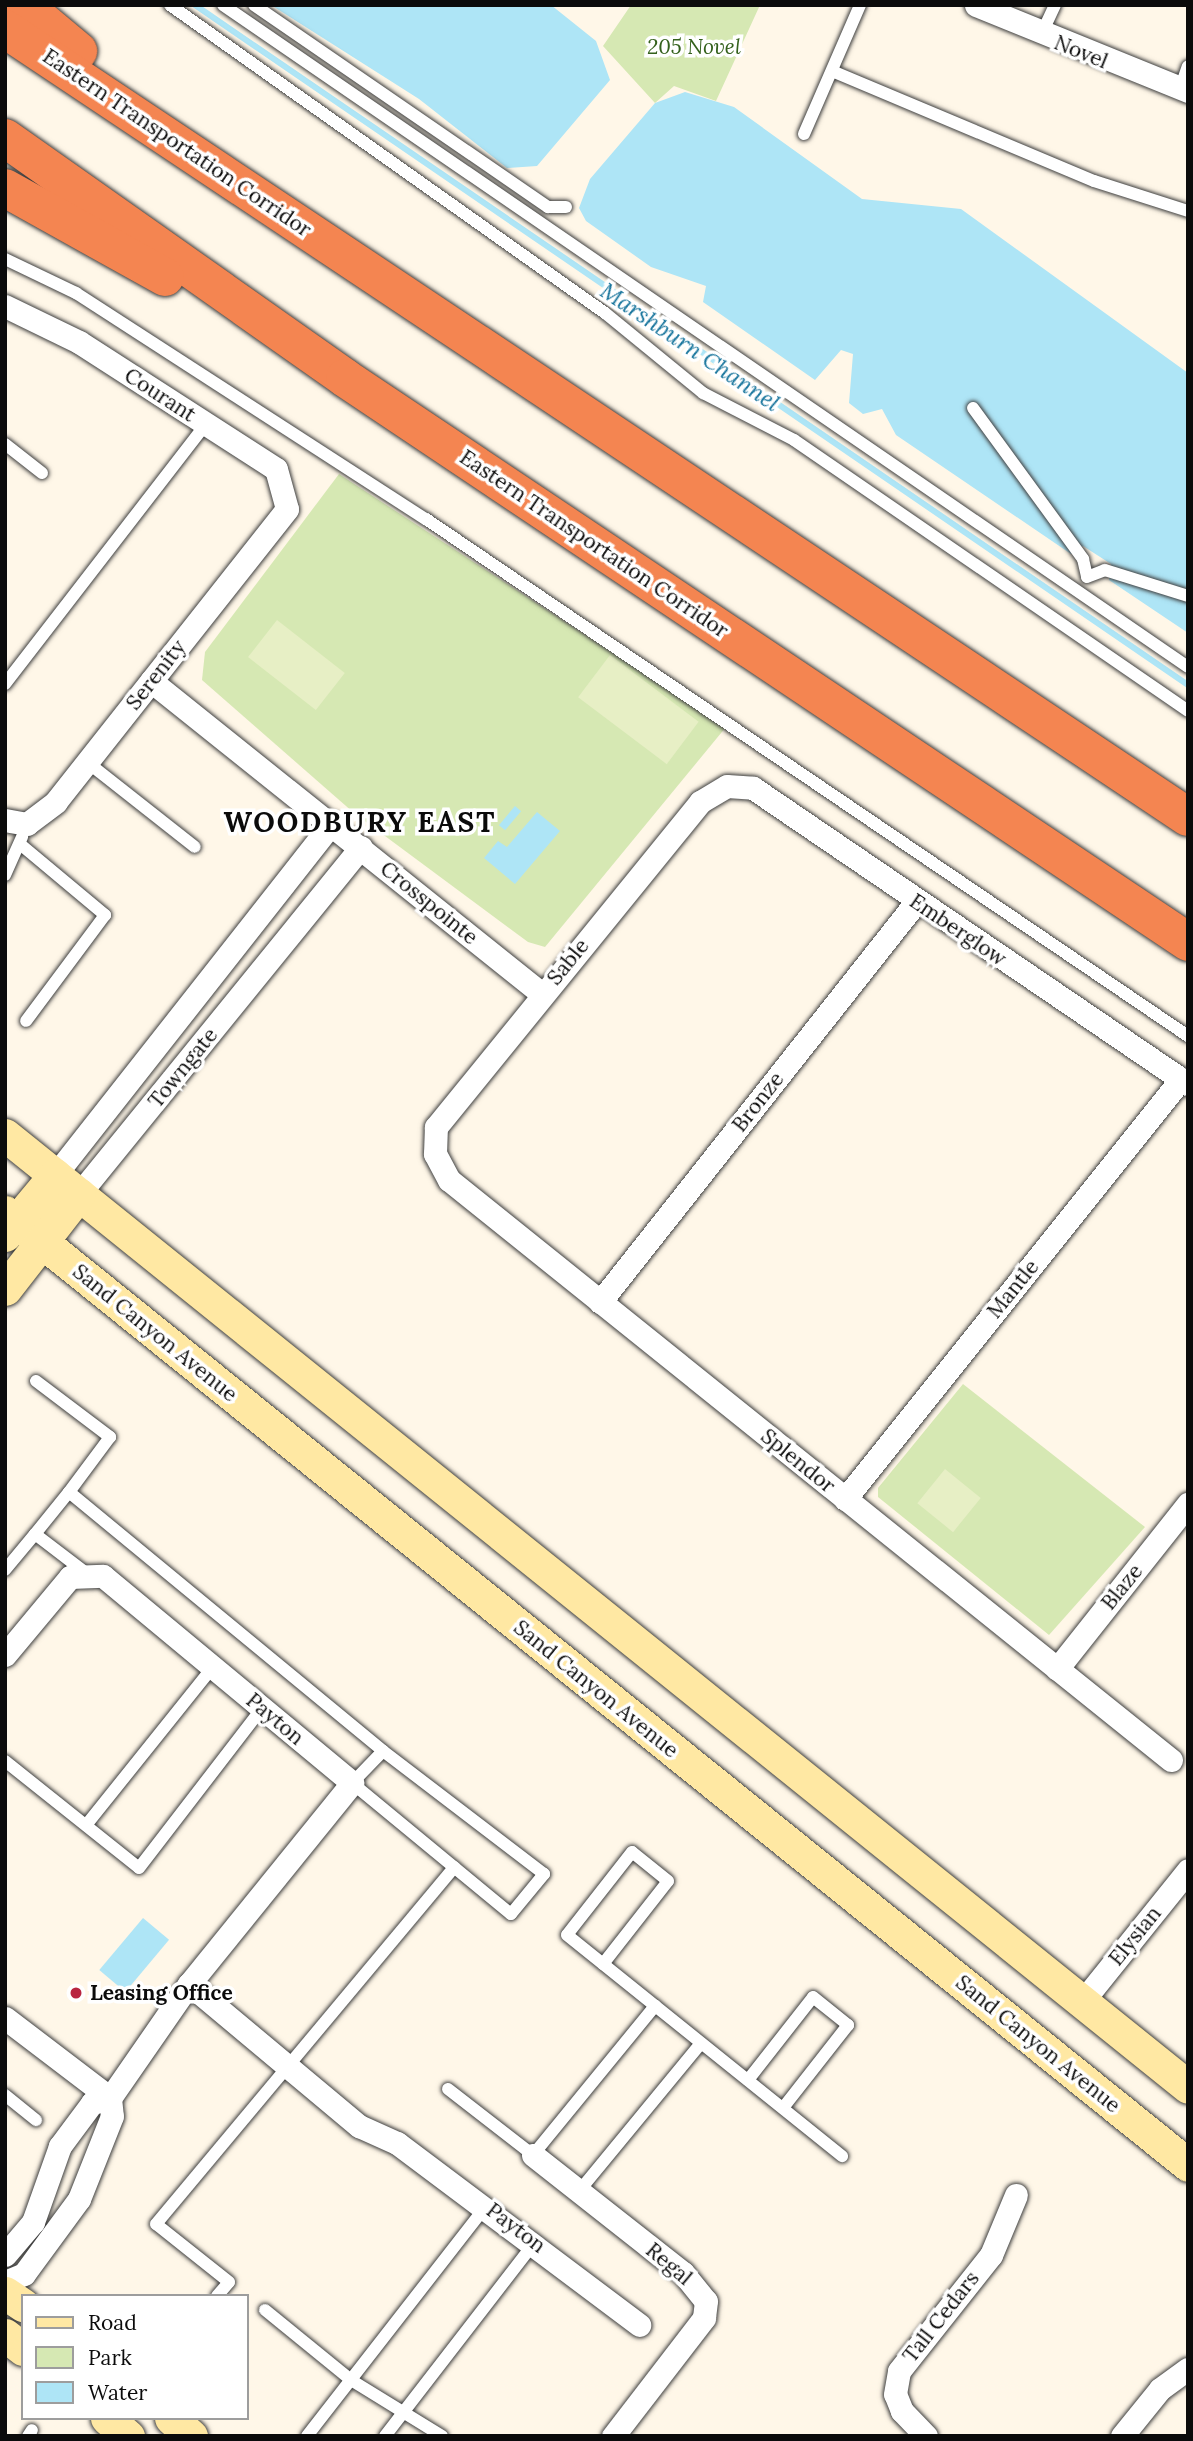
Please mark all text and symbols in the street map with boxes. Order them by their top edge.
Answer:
street label: Novel [1051,30,1111,74]
park label: 205 Novel [647,34,741,60]
street label: Eastern Transportation Corridor [38,44,316,242]
water label: Marshburn Channel [595,277,785,417]
street label: Courant [120,363,200,427]
street label: Eastern Transportation Corridor [455,445,733,643]
street label: Serenity [121,635,191,715]
district label: WOODBURY EAST [225,805,495,839]
street label: Crosspointe [375,856,483,950]
street label: Emberglow [905,888,1011,972]
street label: Sable [542,934,594,990]
street label: Towngate [143,1023,223,1113]
street label: Bronze [727,1067,789,1137]
street label: Mantle [982,1255,1044,1323]
street label: Sand Canyon Avenue [68,1259,242,1407]
street label: Splendor [756,1423,840,1499]
street label: Blaze [1096,1559,1148,1615]
street label: Sand Canyon Avenue [509,1615,683,1763]
street label: Payton [241,1688,309,1750]
street label: Elysian [1104,1901,1166,1971]
street label: Sand Canyon Avenue [951,1970,1125,2118]
place label: Leasing Office [90,1980,233,2006]
marker: Leasing Office [68,1985,84,2001]
street label: Payton [481,2198,551,2258]
street label: Regal [641,2237,697,2291]
street label: Tall Cedars [898,2266,984,2368]
legend [21,2294,248,2420]
text: Road [88,2309,137,2336]
text: Park [88,2344,132,2371]
text: Water [88,2379,147,2406]

